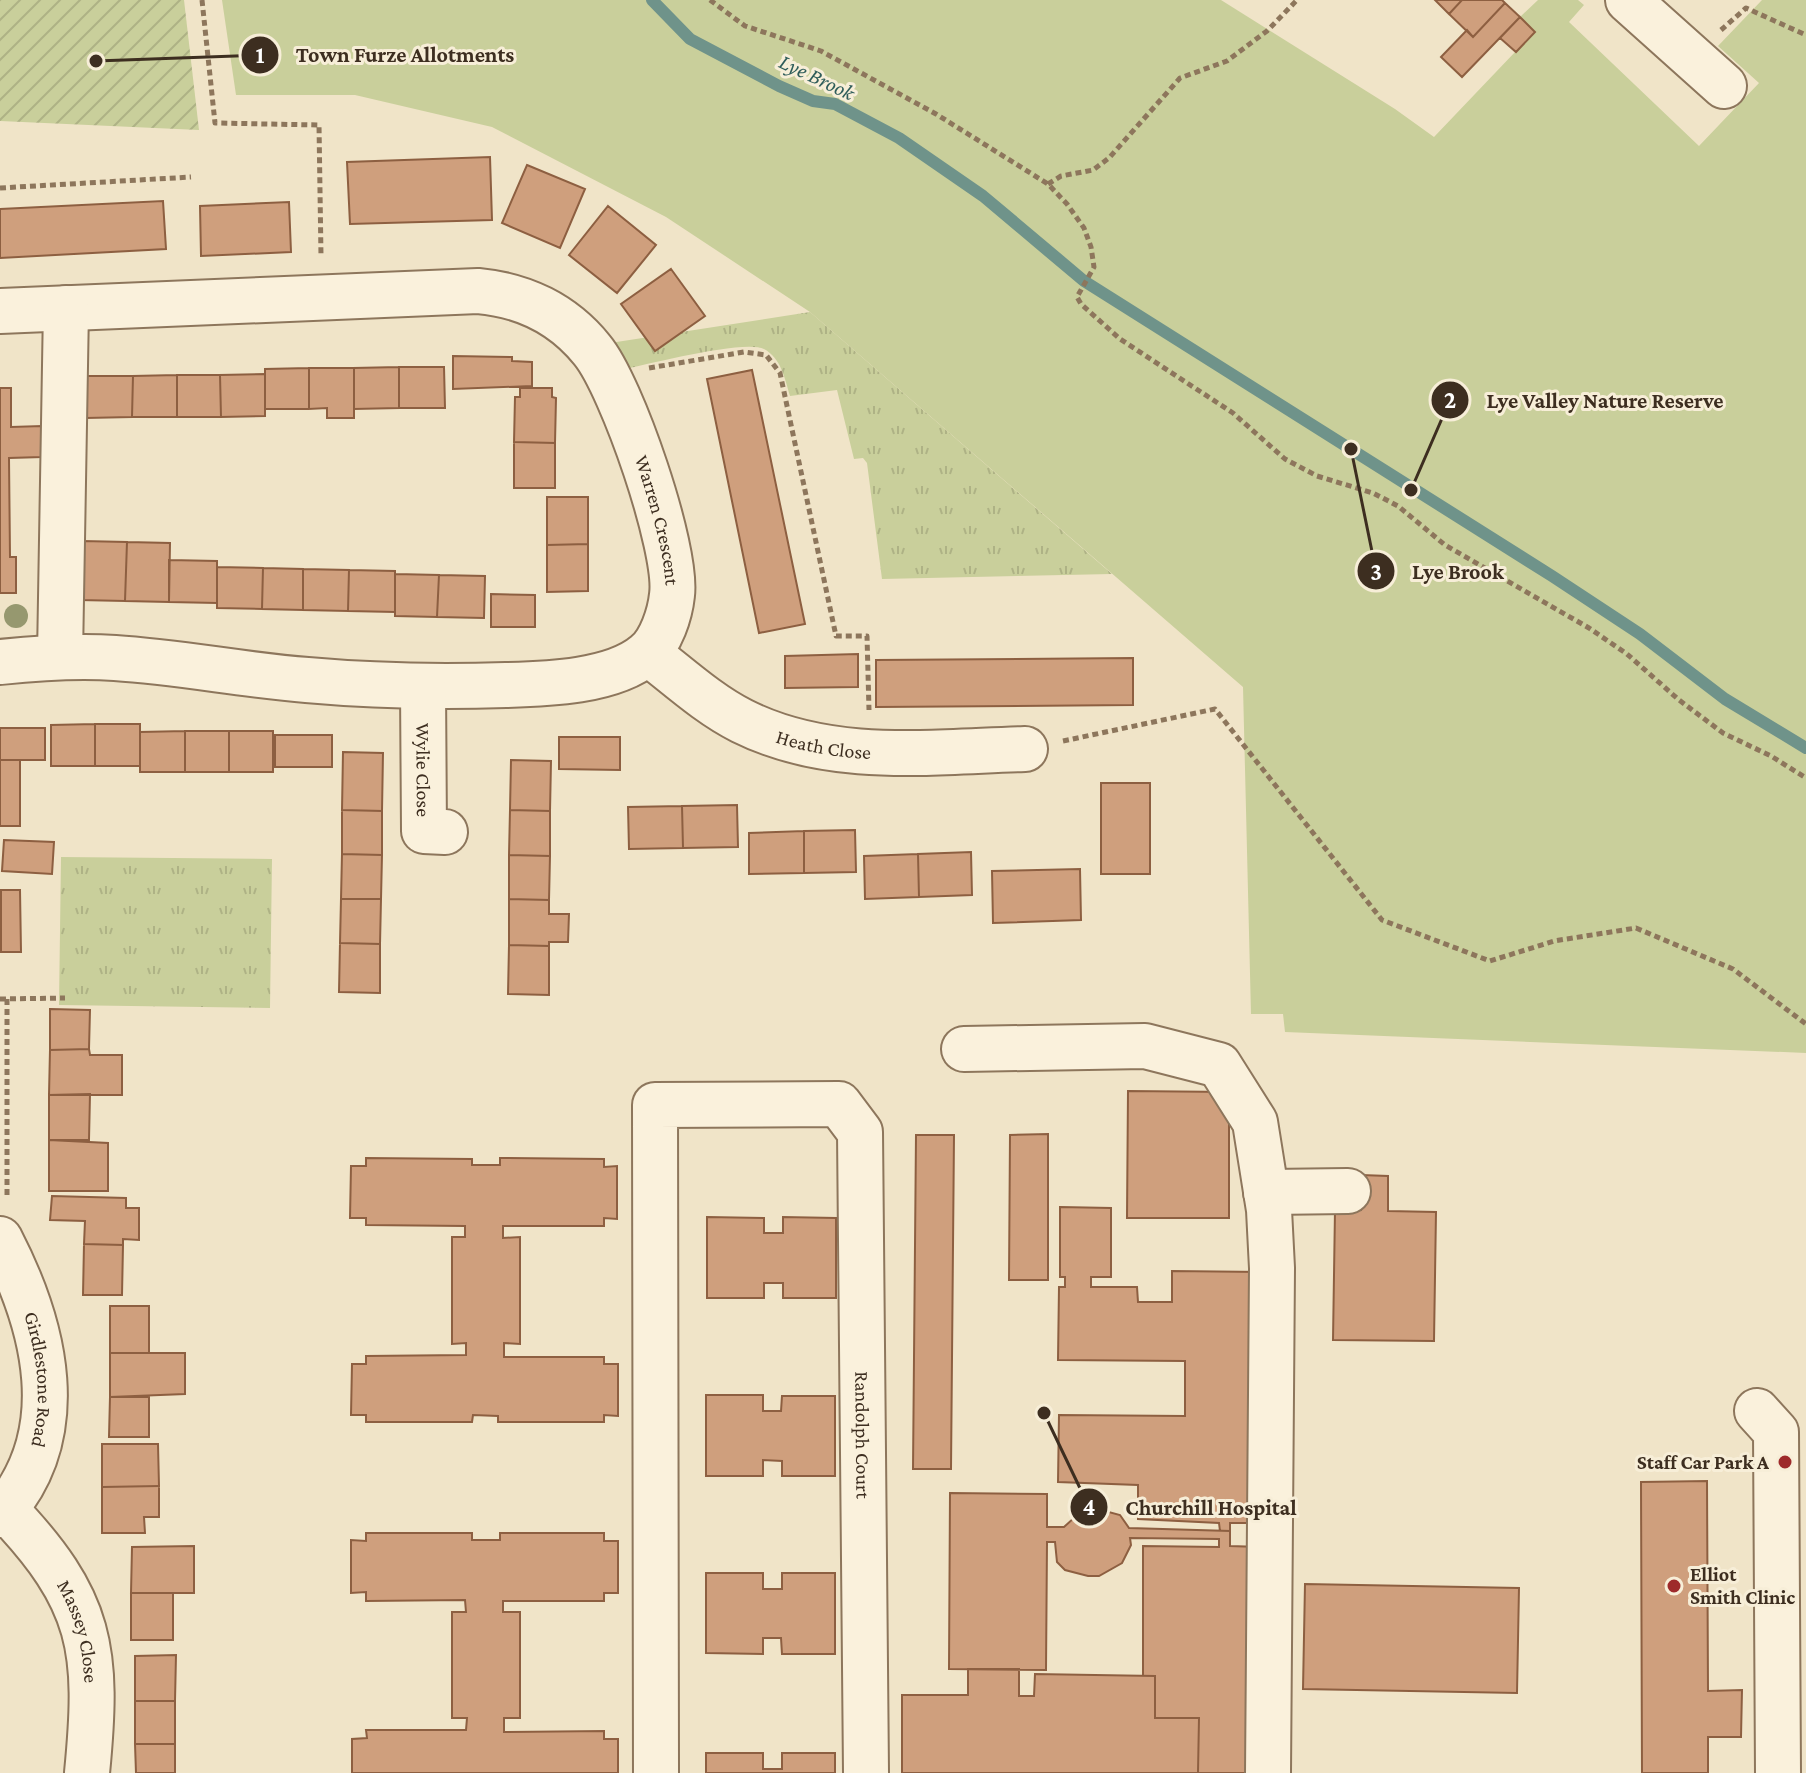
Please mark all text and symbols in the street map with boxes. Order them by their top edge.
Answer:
callout: Town Furze Allotments [240,32,530,78]
text: 1 [256,41,265,68]
text: Town Furze Allotments [296,42,514,67]
water label: Lye Brook [775,49,860,106]
callout: Lye Valley Nature Reserve [1430,377,1739,423]
text: 2 [1444,386,1456,413]
text: Lye Valley Nature Reserve [1486,388,1724,413]
street label: Warren Crescent [631,452,683,586]
callout: Lye Brook [1356,548,1520,594]
text: 3 [1370,558,1382,585]
text: Lye Brook [1412,559,1505,584]
street label: Wylie Close [411,723,435,817]
street label: Heath Close [774,725,872,763]
street label: Girdlestone Road [20,1309,56,1450]
street label: Randolph Court [851,1371,874,1499]
place label: Staff Car Park A [1637,1451,1770,1473]
marker: Staff Car Park A [1776,1453,1794,1471]
callout: Churchill Hospital [1069,1484,1313,1530]
text: 4 [1083,1493,1096,1520]
text: Churchill Hospital [1125,1495,1297,1520]
place label: Elliot Smith Clinic [1690,1563,1795,1608]
street label: Massey Close [53,1576,102,1684]
marker: Elliot Smith Clinic [1665,1577,1683,1595]

